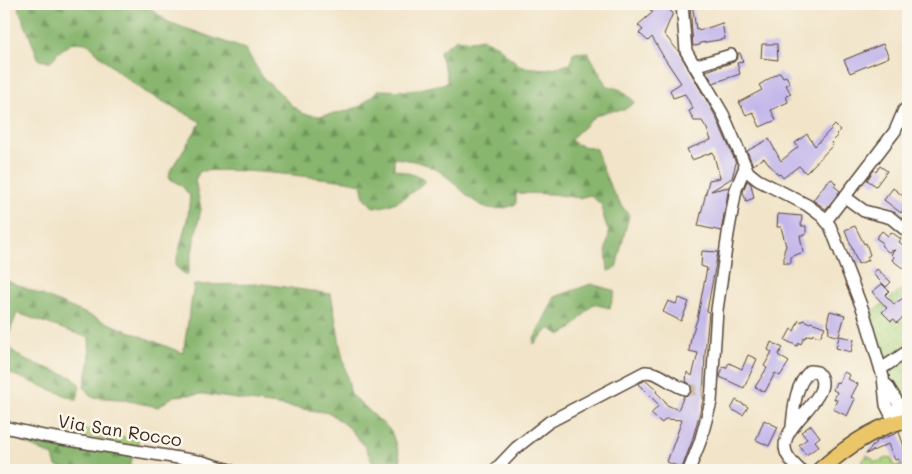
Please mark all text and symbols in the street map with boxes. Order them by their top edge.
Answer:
street label: Via San Rocco [56,408,184,452]

